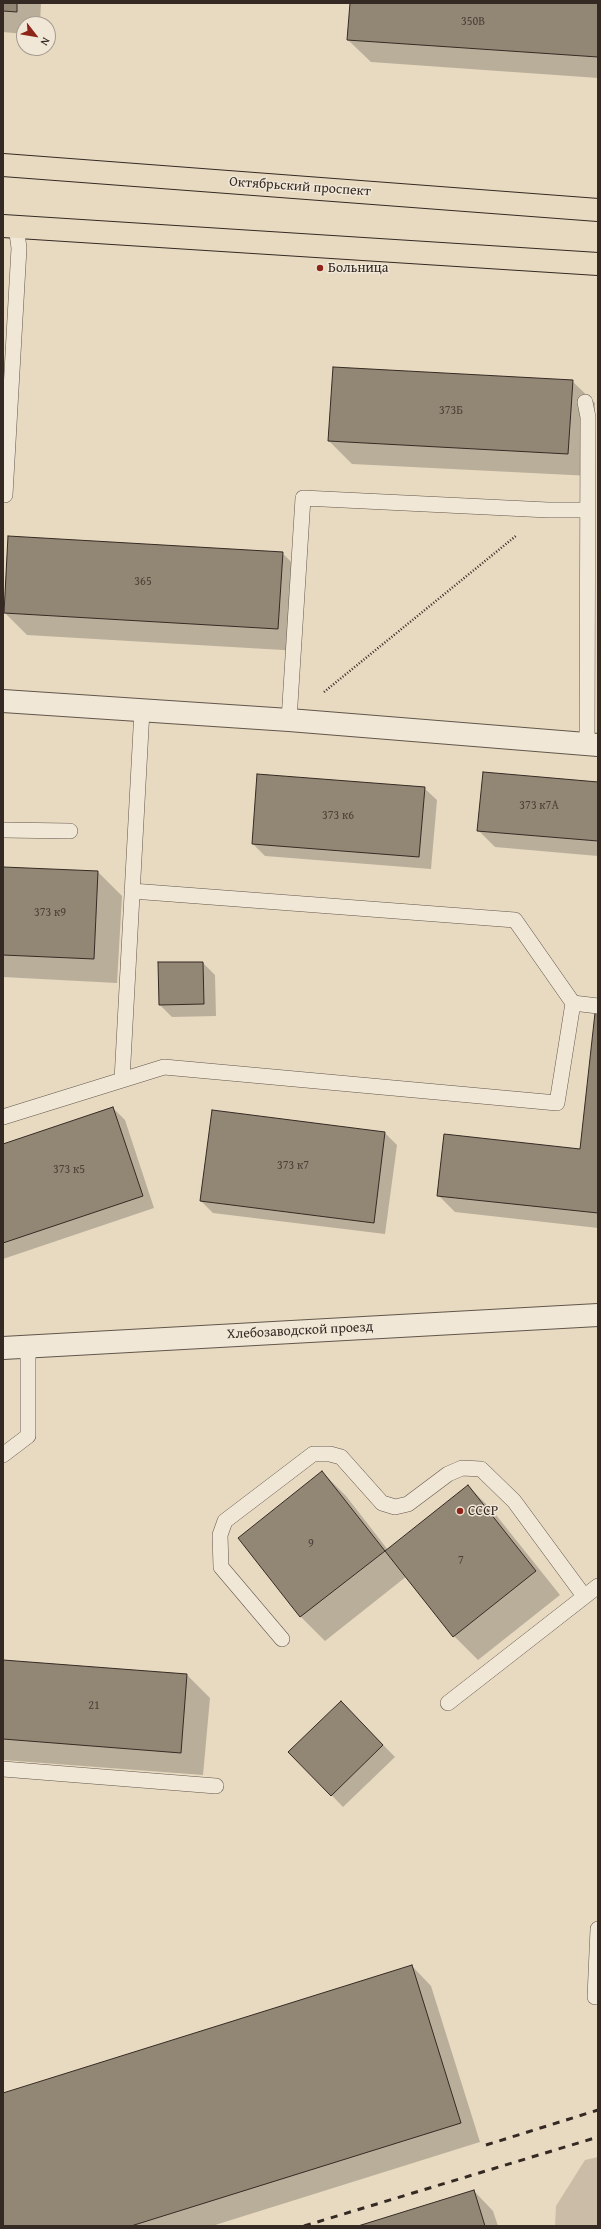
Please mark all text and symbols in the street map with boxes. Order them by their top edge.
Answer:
house number: 350В [461,15,485,29]
north arrow [16,16,56,56]
text: N [37,34,54,49]
street label: Октябрьский проспект [229,174,371,200]
place label: Больница [328,260,388,276]
marker: Больница [315,263,325,273]
house number: 373Б [439,404,463,418]
house number: 365 [134,575,152,589]
house number: 373 к7А [519,799,559,813]
house number: 373 к6 [322,809,354,823]
house number: 373 к9 [34,906,66,920]
house number: 373 к7 [277,1159,309,1173]
house number: 373 к5 [53,1163,85,1177]
street label: Хлебозаводской проезд [226,1319,374,1343]
place label: СССР [468,1503,498,1519]
marker: СССР [455,1506,465,1516]
house number: 9 [308,1537,314,1551]
house number: 7 [458,1554,464,1568]
house number: 21 [88,1699,100,1713]

